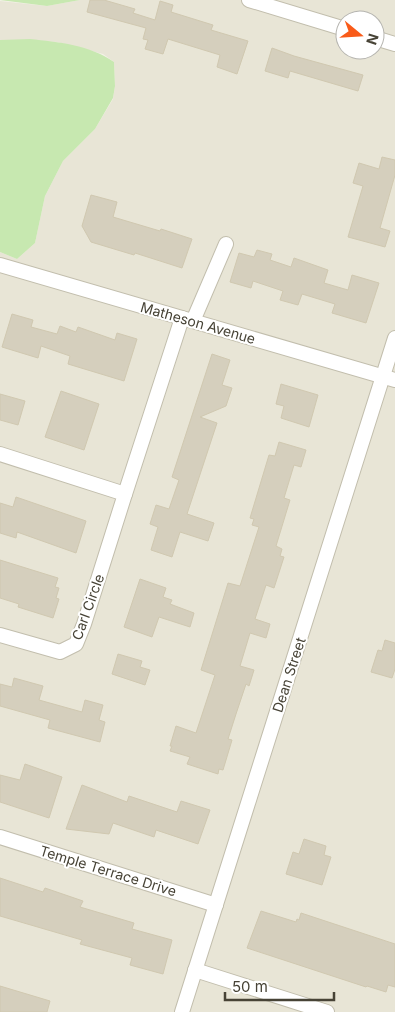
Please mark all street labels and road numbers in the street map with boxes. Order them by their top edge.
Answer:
street label: Matheson Avenue [139,298,258,347]
street label: Carl Circle [68,571,107,642]
street label: Dean Street [268,635,309,715]
street label: Temple Terrace Drive [38,842,179,899]

